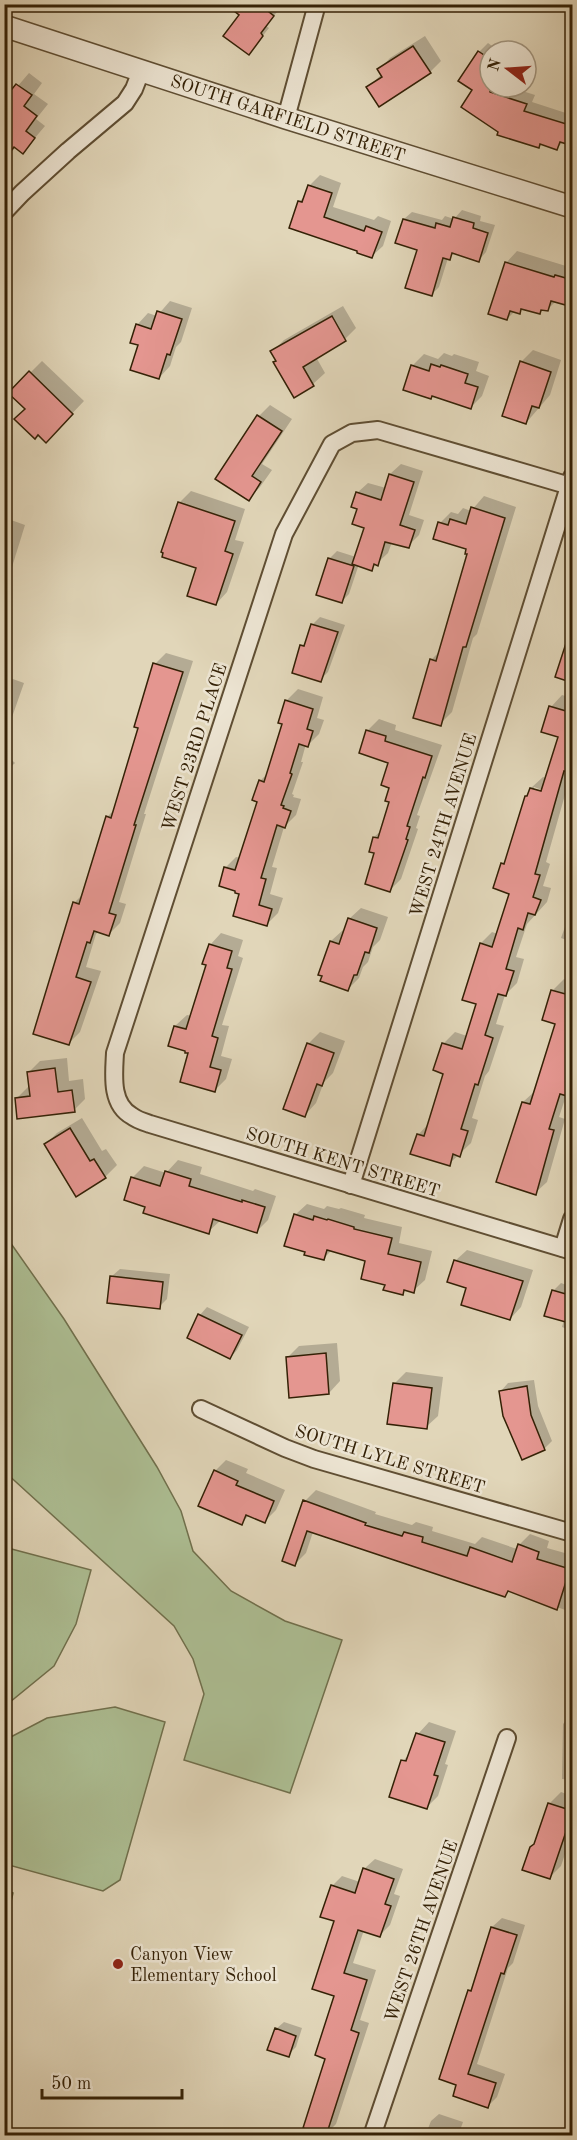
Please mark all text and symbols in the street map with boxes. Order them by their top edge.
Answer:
north arrow [478,39,538,99]
text: N [486,56,505,73]
street label: SOUTH GARFIELD STREET [168,72,407,165]
street label: WEST 23RD PLACE [159,661,231,833]
street label: WEST 24TH AVENUE [407,731,480,919]
street label: SOUTH KENT STREET [244,1125,442,1201]
street label: SOUTH LYLE STREET [293,1422,487,1497]
street label: WEST 26TH AVENUE [382,1838,462,2025]
place label: Canyon View Elementary School [130,1946,277,1985]
marker: Canyon View Elementary School [111,1957,125,1971]
scale bar [42,2062,182,2100]
text: 50 m [51,2075,91,2093]

